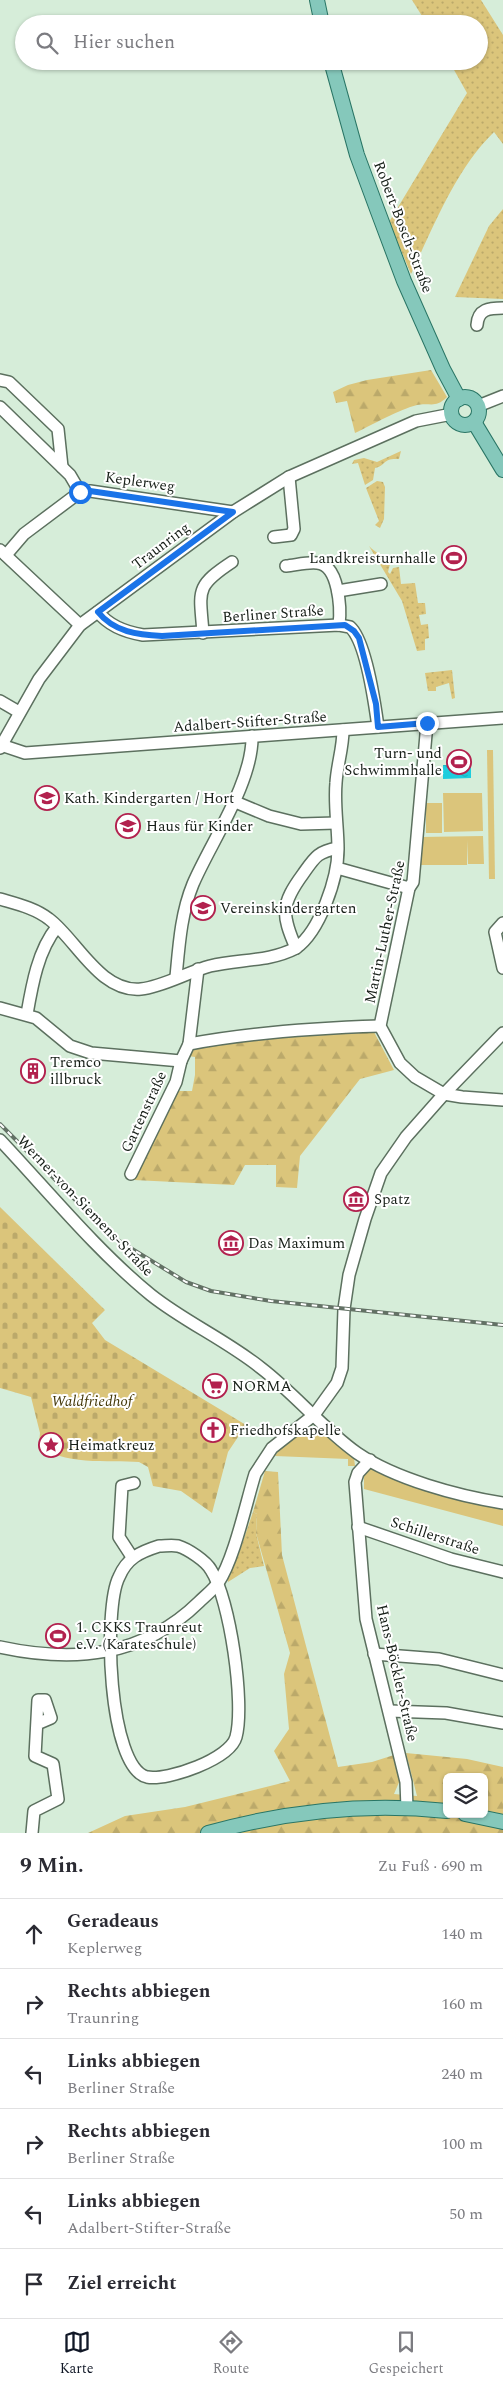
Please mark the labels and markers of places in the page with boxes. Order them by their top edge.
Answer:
sports icon: Landkreisturnhalle [441,545,467,571]
place label: Landkreisturnhalle [309,547,436,570]
place label: Turn- und Schwimmhalle [344,742,442,782]
sports icon: Turn- und Schwimmhalle [446,749,472,775]
school or university icon: Kath. Kindergarten / Hort [34,785,60,811]
place label: Kath. Kindergarten / Hort [64,787,234,810]
school or university icon: Haus für Kinder [115,813,141,839]
place label: Haus für Kinder [146,815,253,838]
school or university icon: Vereinskindergarten [190,895,216,921]
place label: Vereinskindergarten [220,897,357,920]
place label: Tremco illbruck [50,1051,102,1091]
building icon: Tremco illbruck [20,1058,46,1084]
museum icon: Spatz [343,1186,369,1212]
place label: Spatz [374,1188,410,1211]
museum icon: Das Maximum [218,1230,244,1256]
place label: Das Maximum [248,1232,345,1255]
supermarket icon: NORMA [202,1373,228,1399]
place label: NORMA [232,1375,292,1398]
church icon: Friedhofskapelle [200,1417,226,1443]
place label: Friedhofskapelle [230,1419,341,1442]
place icon: Heimatkreuz [38,1432,64,1458]
place label: Heimatkreuz [68,1434,155,1457]
place label: 1. CKKS Traunreut e.V. (Karateschule) [76,1616,202,1656]
sports icon: 1. CKKS Traunreut e.V. (Karateschule) [45,1623,71,1649]

